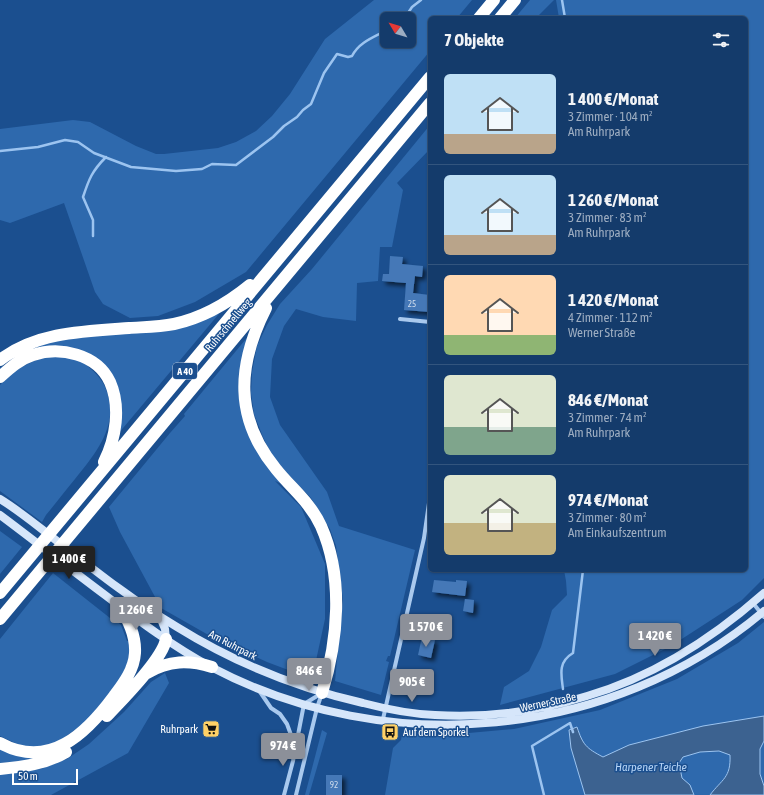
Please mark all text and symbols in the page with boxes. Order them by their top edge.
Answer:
north arrow [380,12,416,48]
map controls [380,12,416,48]
icon: filters [710,29,732,51]
text: 7 Objekte [444,30,504,50]
text: 1 400 €/Monat [568,89,658,109]
icon: home [476,90,524,138]
text: 3 Zimmer · 104 m² [568,109,653,124]
text: Am Ruhrpark [568,124,630,139]
text: 1 260 €/Monat [568,190,658,210]
icon: home [476,191,524,239]
text: 3 Zimmer · 83 m² [568,210,647,225]
text: Am Ruhrpark [568,225,630,240]
text: 1 420 €/Monat [568,290,658,310]
icon: home [476,291,524,339]
street label: Ruhrschnellweg [203,296,254,354]
house number: 25 [408,299,416,309]
text: 4 Zimmer · 112 m² [568,310,653,325]
text: Werner Straße [568,325,635,340]
road number: A 40 [173,363,197,379]
text: 846 €/Monat [568,390,648,410]
icon: home [476,391,524,439]
text: 3 Zimmer · 74 m² [568,410,647,425]
text: Am Ruhrpark [568,425,630,440]
text: 974 €/Monat [568,490,648,510]
icon: home [476,491,524,539]
text: 3 Zimmer · 80 m² [568,510,647,525]
text: Am Einkaufszentrum [568,525,667,540]
pin: 1 400 € [32,546,106,580]
text: 1 400 € [52,551,86,566]
pin: 1 260 € [99,597,173,631]
text: 1 260 € [119,602,153,617]
pin: 1 570 € [389,614,463,648]
text: 1 570 € [409,619,443,634]
pin: 1 420 € [618,623,692,657]
street label: Am Ruhrpark [207,628,259,662]
text: 1 420 € [638,628,672,643]
pin: 846 € [281,658,337,692]
text: 846 € [296,663,322,678]
pin: 905 € [384,669,440,703]
text: 905 € [399,674,425,689]
street label: Werner Straße [519,690,577,714]
supermarket icon: Ruhrpark [201,719,221,739]
bus stop icon: Auf dem Sporkel [380,722,400,742]
place label: Ruhrpark [160,723,198,735]
place label: Auf dem Sporkel [403,726,469,738]
pin: 974 € [255,733,311,767]
text: 974 € [270,738,296,753]
water label: Harpener Teiche [615,760,688,774]
scale bar [12,767,78,786]
text: 50 m [18,770,38,782]
house number: 92 [330,780,338,790]

